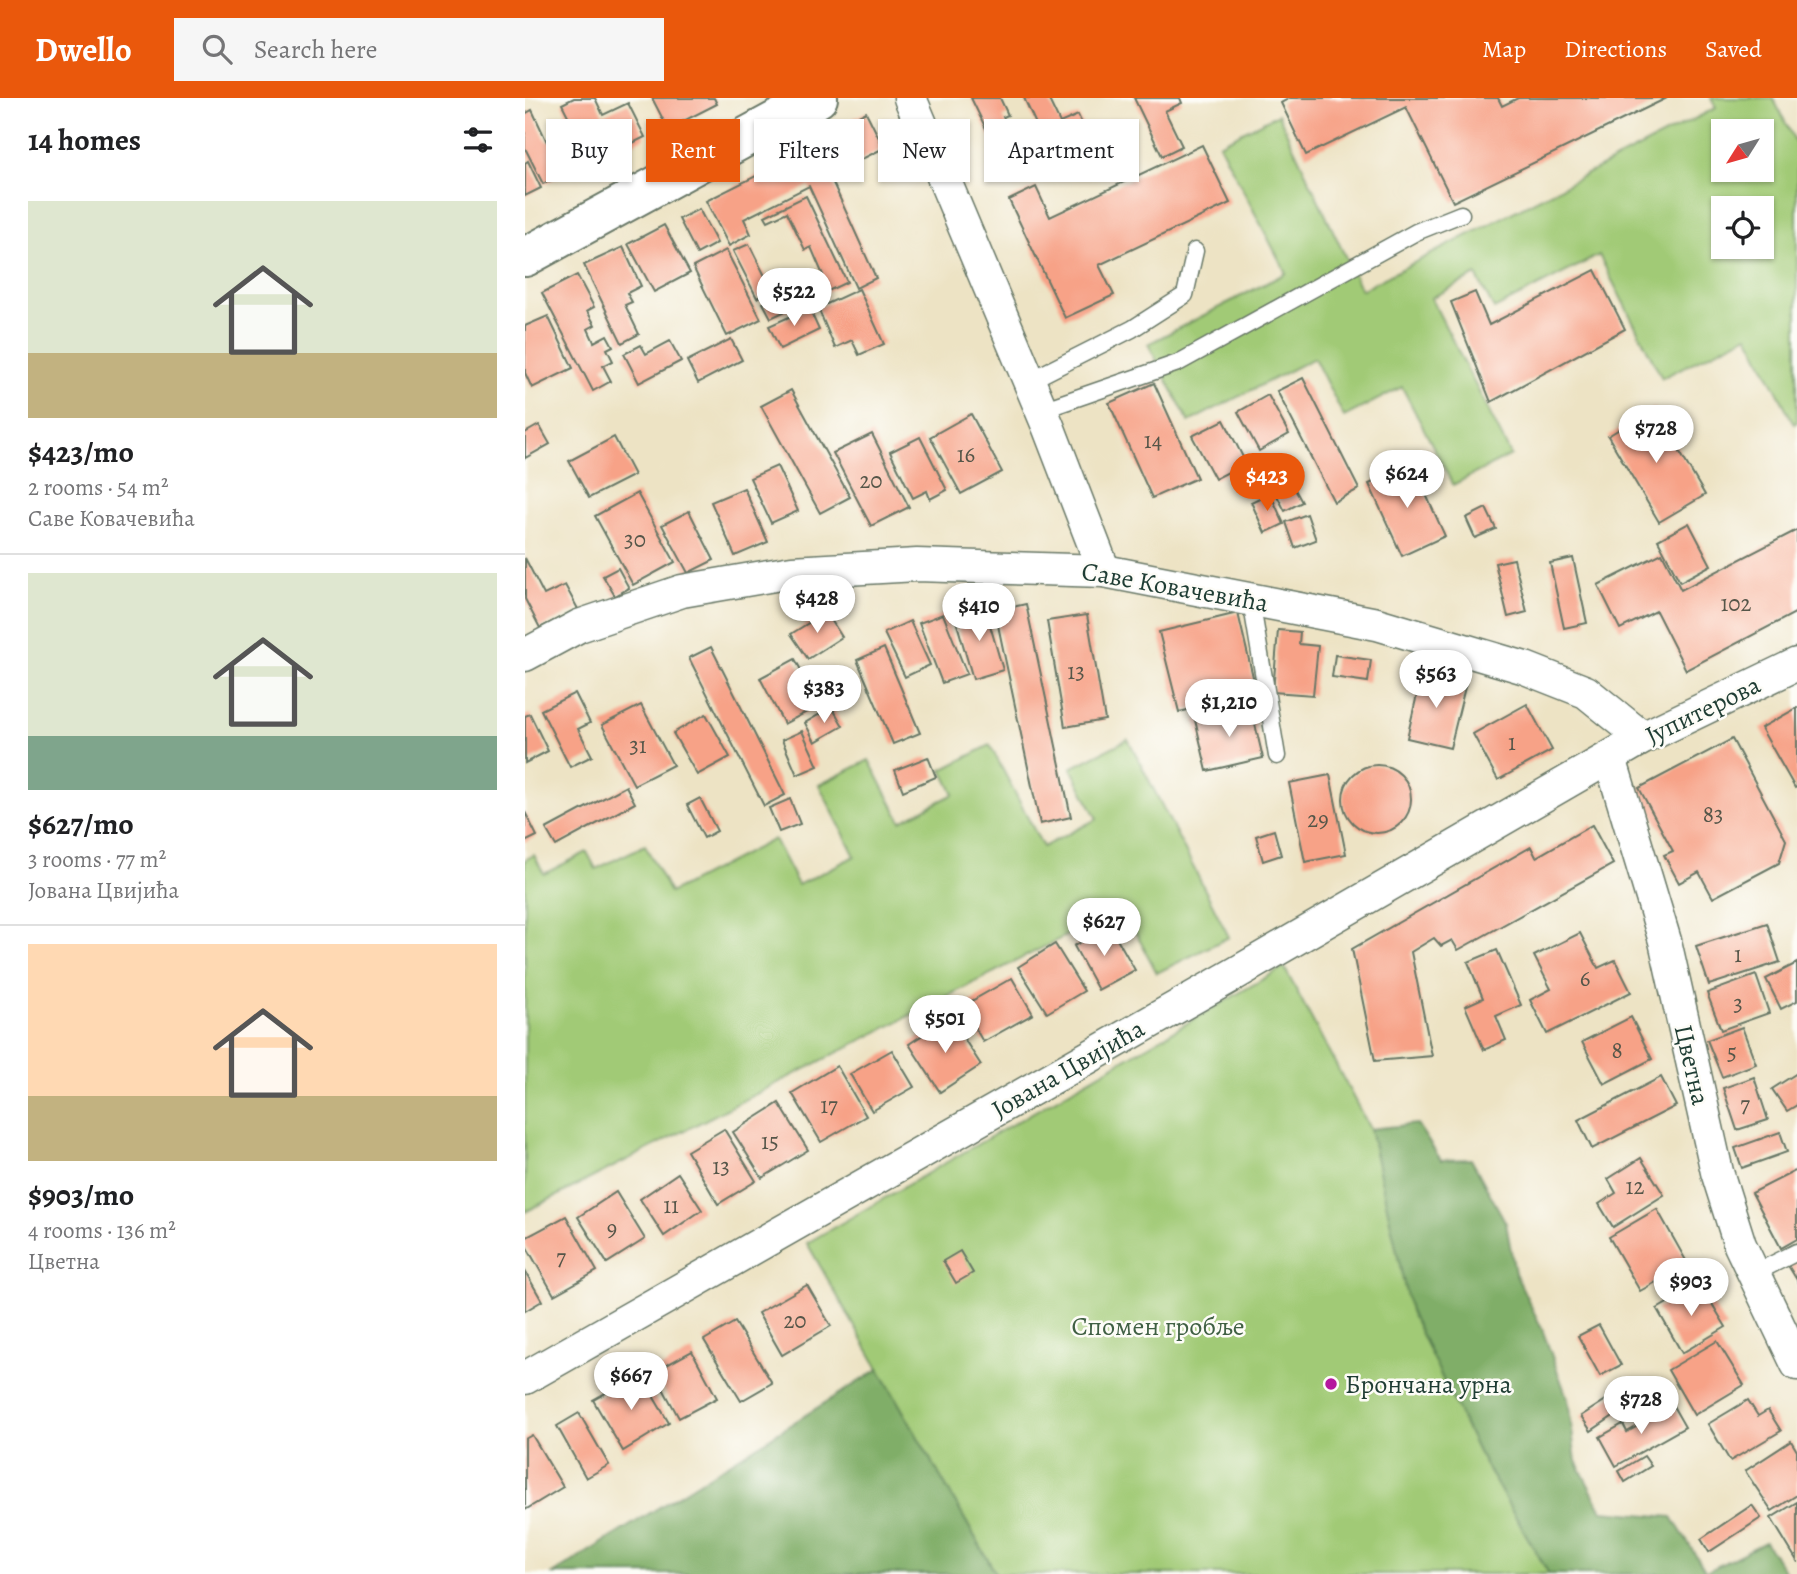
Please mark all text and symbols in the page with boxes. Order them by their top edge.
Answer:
search box [174,18,664,81]
text: Dwello [35,27,132,72]
icon: search [198,30,236,68]
text: Search here [254,32,377,67]
text: Map [1482,33,1526,65]
text: Directions [1564,33,1667,65]
text: Saved [1705,33,1762,65]
chip: Buy [546,119,632,182]
chip: Rent [646,119,740,182]
chip: Filters [754,119,864,182]
chip: New [878,119,970,182]
chip: Apartment [984,119,1139,182]
north arrow [1711,119,1775,182]
map controls [1711,119,1774,259]
text: 14 homes [28,120,141,160]
icon: filters [459,121,497,159]
button: locate [1711,196,1774,259]
icon: home [200,247,326,373]
pin: $522 [753,268,835,328]
text: $522 [773,275,815,306]
pin: $728 [1615,406,1697,465]
text: $728 [1635,412,1677,443]
house number: 14 [1144,425,1162,456]
text: $423/mo [28,432,134,472]
house number: 16 [957,439,975,470]
pin: $624 [1366,450,1448,510]
pin: $423 [1226,454,1308,513]
text: $624 [1385,457,1429,488]
text: $423 [1246,460,1288,491]
house number: 20 [859,465,883,496]
text: 2 rooms · 54 m² [28,472,169,503]
text: Саве Ковачевића [28,503,195,534]
house number: 30 [624,524,646,555]
street label: Саве Ковачевића [1079,553,1271,621]
pin: $428 [776,575,858,635]
text: $428 [795,582,839,613]
pin: $410 [938,584,1020,643]
house number: 102 [1720,588,1752,619]
text: $410 [958,590,1000,621]
icon: home [200,619,326,745]
pin: $563 [1395,650,1477,710]
house number: 13 [1067,656,1085,687]
text: $563 [1415,657,1457,688]
pin: $383 [783,666,865,725]
street label: Јупитерова [1640,667,1766,753]
text: $383 [803,672,845,703]
pin: $1,210 [1172,680,1286,739]
text: $1,210 [1201,686,1257,717]
house number: 1 [1508,727,1516,758]
house number: 31 [629,730,647,761]
house number: 83 [1703,799,1723,830]
text: $627/mo [28,804,134,844]
house number: 29 [1307,804,1329,835]
text: 3 rooms · 77 m² [28,844,166,875]
text: Јована Цвијића [28,875,179,906]
pin: $627 [1063,898,1145,958]
text: $627 [1083,905,1125,936]
house number: 1 [1734,939,1742,970]
house number: 6 [1580,963,1590,994]
house number: 3 [1733,988,1743,1019]
icon: home [200,990,326,1116]
pin: $501 [904,996,986,1055]
text: $501 [925,1002,965,1033]
street label: Јована Цвијића [985,1011,1151,1127]
street label: Цветна [1666,1021,1718,1109]
house number: 8 [1611,1035,1623,1066]
house number: 5 [1727,1037,1737,1068]
house number: 7 [1740,1089,1750,1120]
house number: 17 [820,1090,838,1121]
house number: 15 [761,1126,779,1157]
house number: 13 [712,1151,730,1182]
house number: 12 [1626,1171,1644,1202]
text: $903/mo [28,1175,134,1215]
house number: 11 [663,1190,679,1221]
house number: 9 [607,1213,617,1244]
text: 4 rooms · 136 m² [28,1215,176,1246]
house number: 7 [556,1242,566,1273]
text: Цветна [28,1246,100,1277]
pin: $903 [1650,1258,1732,1318]
text: $903 [1670,1265,1712,1296]
house number: 20 [783,1305,807,1336]
park label: Спомен гробље [1071,1309,1245,1344]
pin: $667 [590,1352,672,1412]
text: $667 [610,1359,652,1390]
place label: Брончана урна [1345,1367,1512,1402]
marker: Брончана урна [1323,1376,1339,1392]
pin: $728 [1600,1376,1682,1436]
text: $728 [1620,1383,1662,1414]

